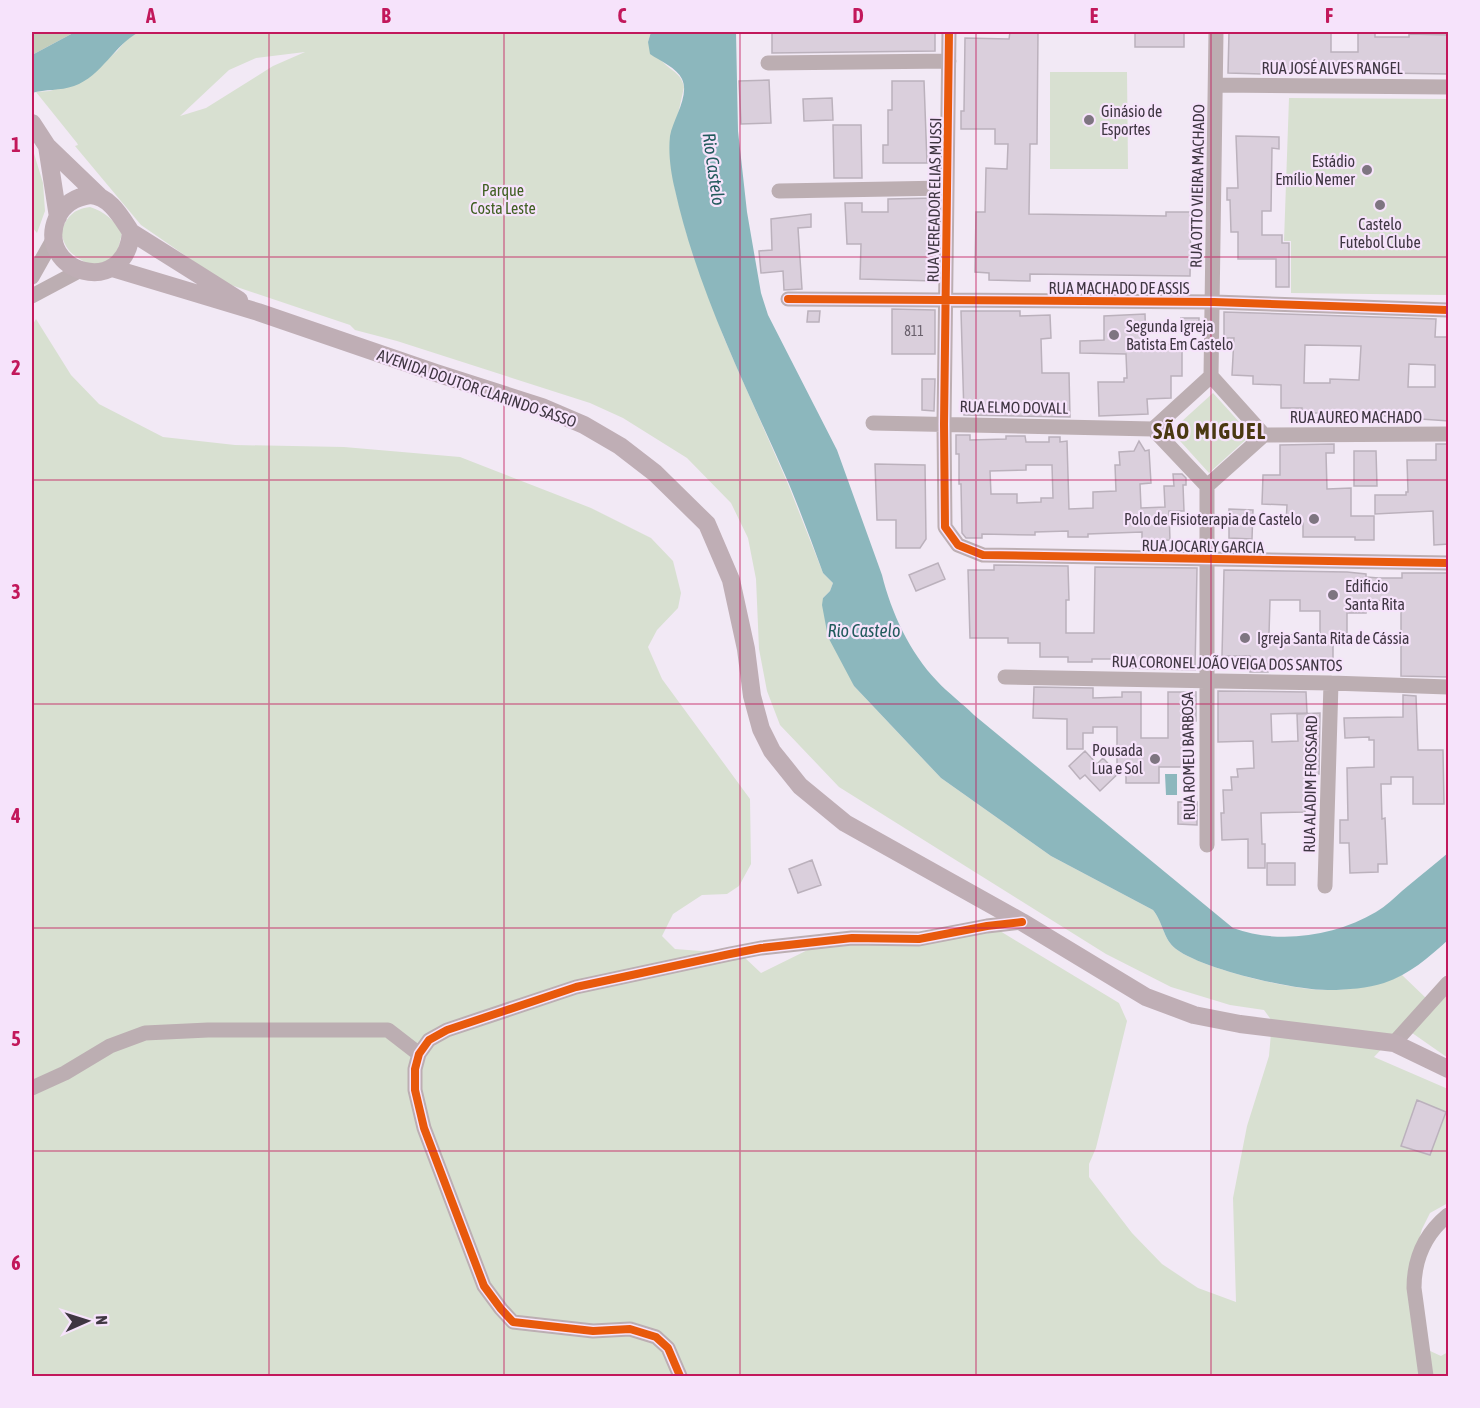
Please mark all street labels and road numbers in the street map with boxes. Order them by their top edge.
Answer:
street label: RUA JOSÉ ALVES RANGEL [1261,59,1403,77]
street label: RUA OTTO VIEIRA MACHADO [1187,104,1207,268]
street label: RUA VEREADOR ELIAS MUSSI [924,117,944,283]
street label: RUA MACHADO DE ASSIS [1049,279,1190,297]
street label: AVENIDA DOUTOR CLARINDO SASSO [375,345,579,431]
street label: RUA ELMO DOVALL [960,397,1069,417]
street label: RUA AUREO MACHADO [1290,408,1422,426]
street label: RUA JOCARLY GARCIA [1142,536,1265,556]
street label: RUA CORONEL JOÃO VEIGA DOS SANTOS [1112,652,1343,674]
street label: RUA ROMEU BARBOSA [1178,691,1198,821]
street label: RUA ALADIM FROSSARD [1300,715,1320,853]

